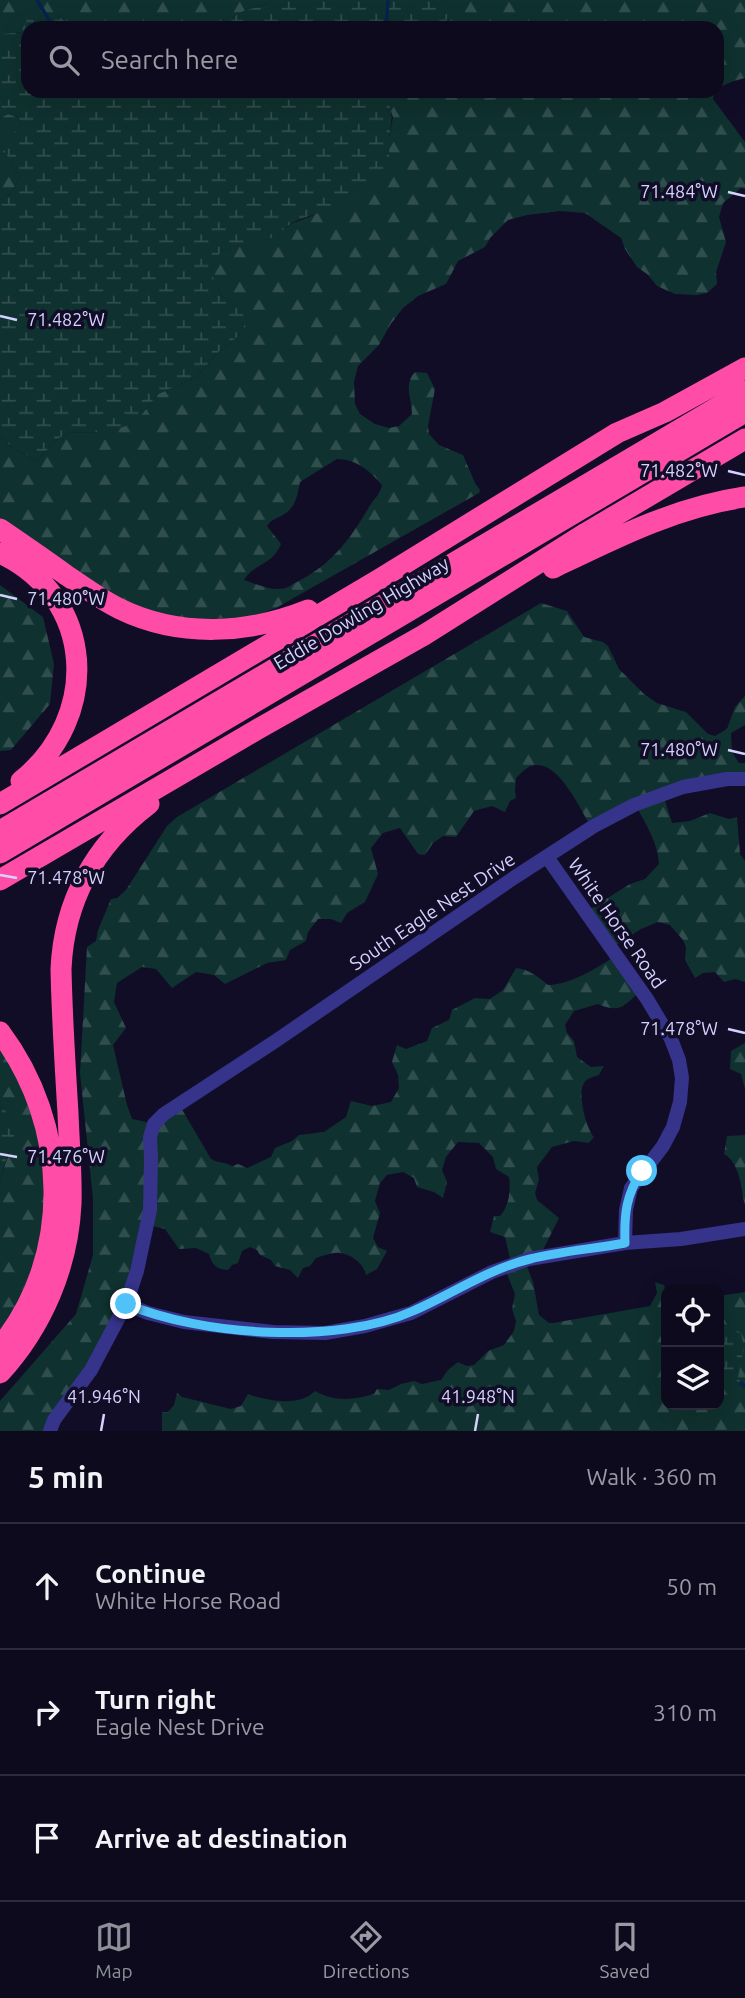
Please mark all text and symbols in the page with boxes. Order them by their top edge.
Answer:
search box [21,21,724,98]
icon: search [45,41,83,79]
text: Search here [101,45,238,74]
text: 71.484°W [640,181,718,201]
text: 71.482°W [27,309,105,329]
text: 71.482°W [640,460,718,480]
street label: Eddie Dowling Highway [269,552,453,674]
text: 71.480°W [27,588,105,608]
text: 71.480°W [640,739,718,759]
street label: South Eagle Nest Drive [345,847,519,975]
street label: White Horse Road [564,854,670,992]
text: 71.478°W [27,867,105,887]
text: 71.478°W [640,1018,718,1038]
text: 71.476°W [27,1146,105,1166]
route start [626,1155,657,1186]
map controls [661,1284,724,1410]
button: locate [661,1284,724,1347]
route end [110,1288,141,1319]
button: layers [661,1347,724,1410]
text: 41.946°N [67,1386,141,1406]
text: 41.948°N [441,1386,515,1406]
text: 5 min [28,1460,104,1494]
text: Walk · 360 m [586,1464,717,1489]
text: Continue [95,1559,206,1588]
icon: ahead [28,1567,66,1605]
text: 50 m [666,1574,717,1599]
text: White Horse Road [95,1588,281,1613]
text: Turn right [95,1685,216,1714]
icon: right [28,1693,66,1731]
text: 310 m [653,1700,717,1725]
text: Eagle Nest Drive [95,1714,265,1739]
icon: arrive [28,1819,66,1857]
text: Arrive at destination [95,1824,348,1853]
tab: Map [95,1918,133,1982]
tab: Directions [323,1918,410,1982]
tab: Saved [599,1918,650,1982]

